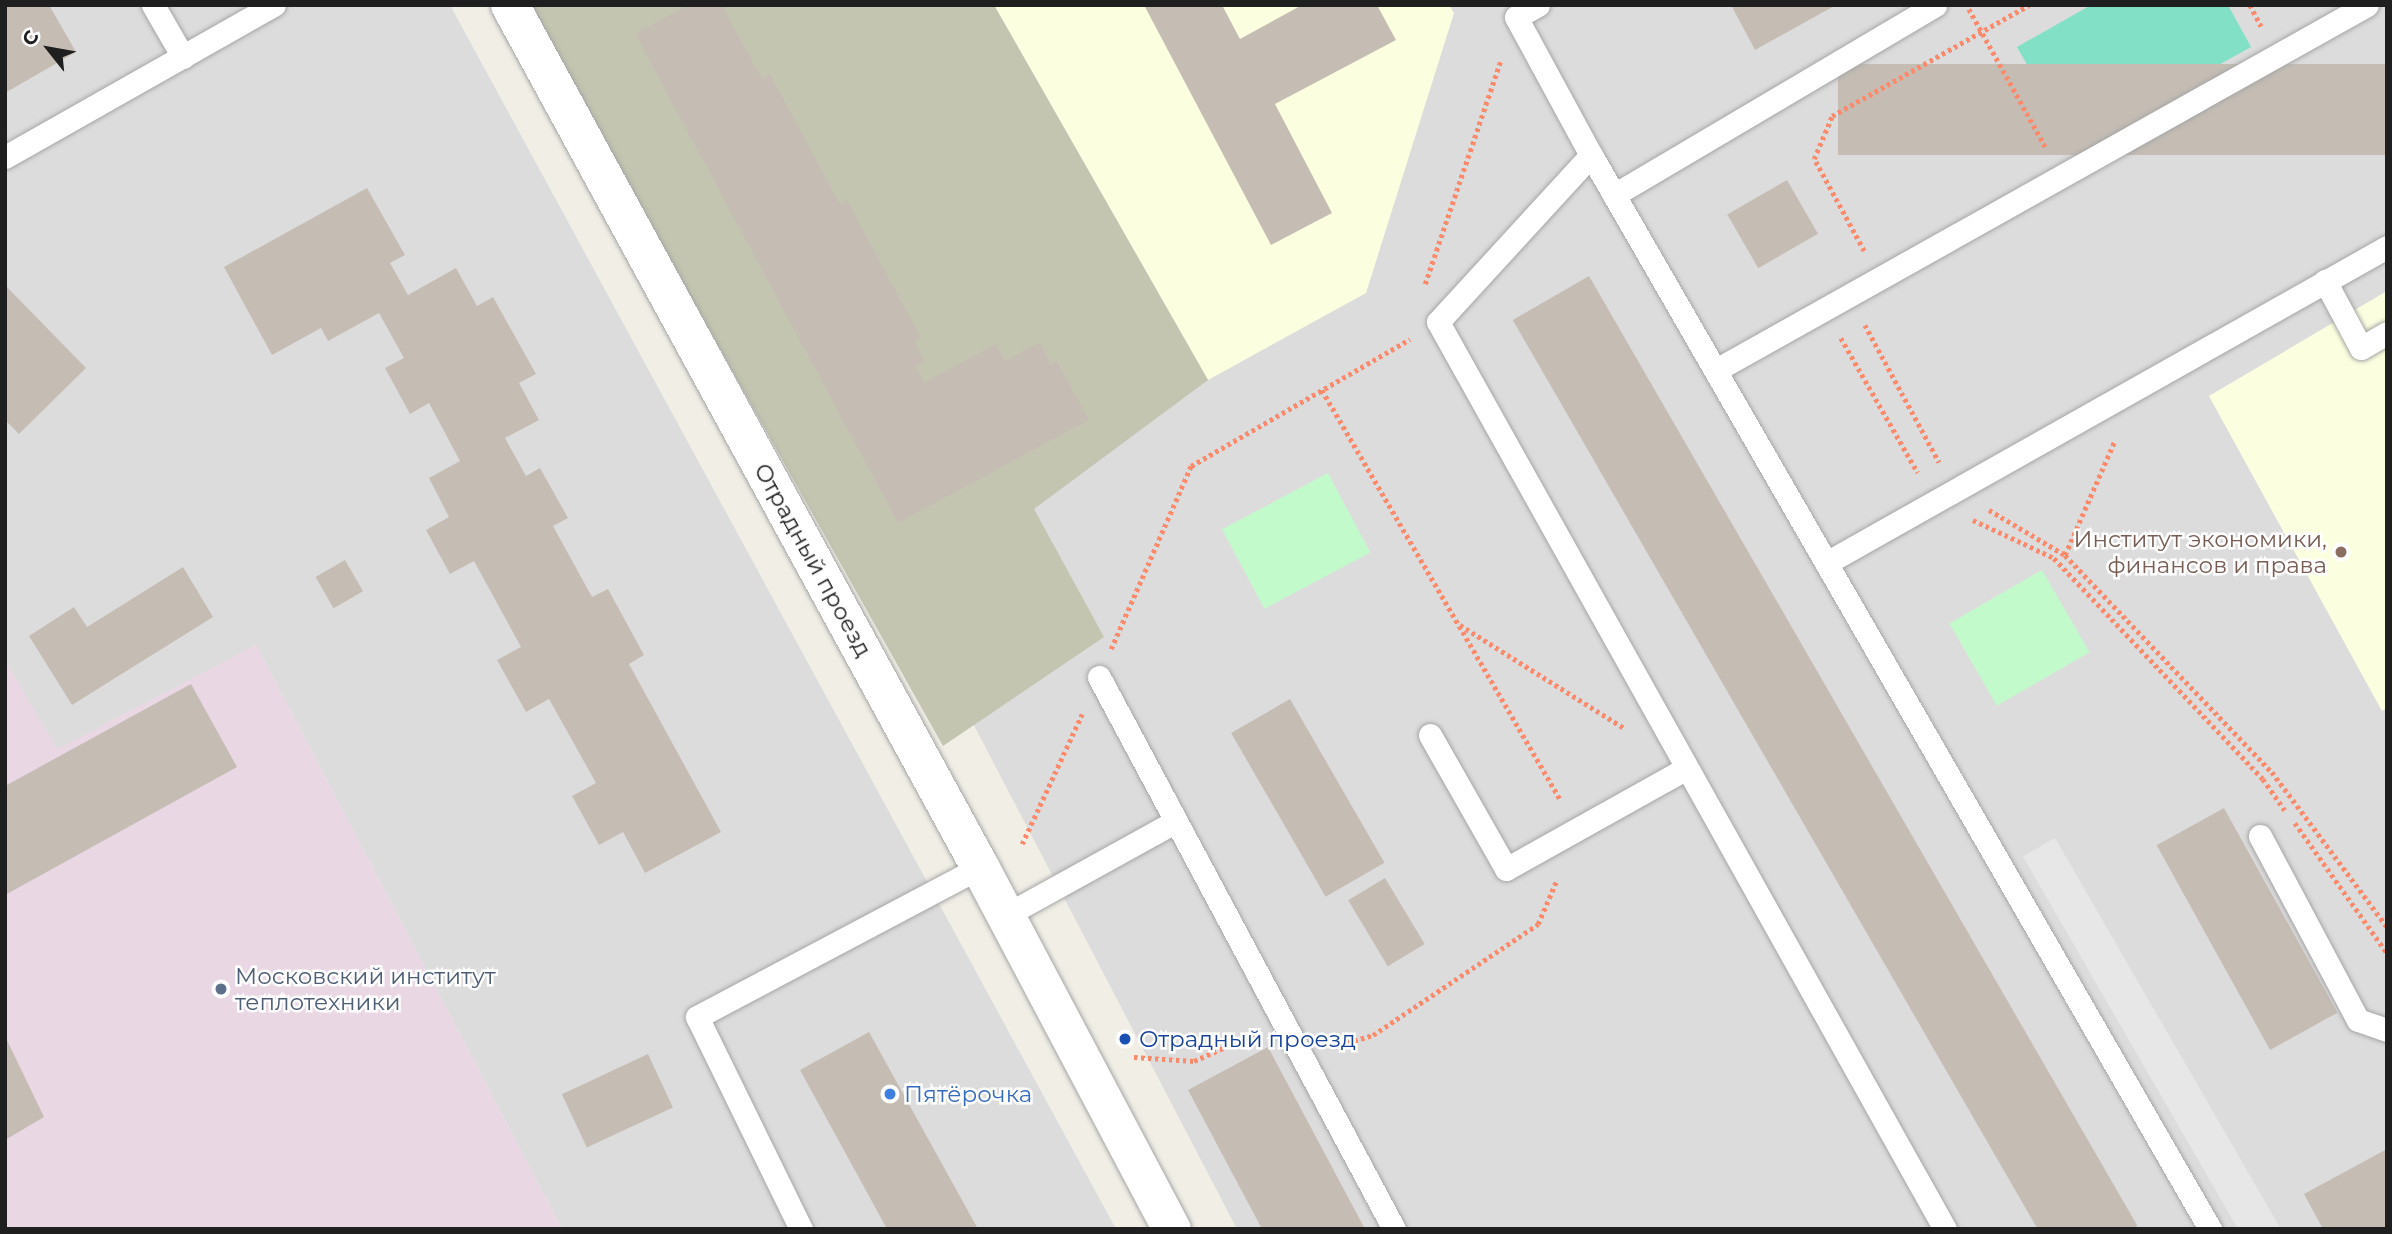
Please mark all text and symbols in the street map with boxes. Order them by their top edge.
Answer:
north arrow [14,14,84,84]
text: С [17,26,44,50]
street label: Отрадный проезд [748,458,878,662]
place label: Институт экономики, финансов и права [2074,525,2327,579]
marker: Институт экономики, финансов и права [2333,544,2349,560]
place label: Московский институт теплотехники [235,962,496,1016]
marker: Московский институт теплотехники [213,981,229,997]
place label: Отрадный проезд [1139,1025,1356,1053]
marker: Отрадный проезд [1117,1031,1133,1047]
place label: Пятёрочка [904,1080,1032,1108]
marker: Пятёрочка [882,1086,898,1102]

